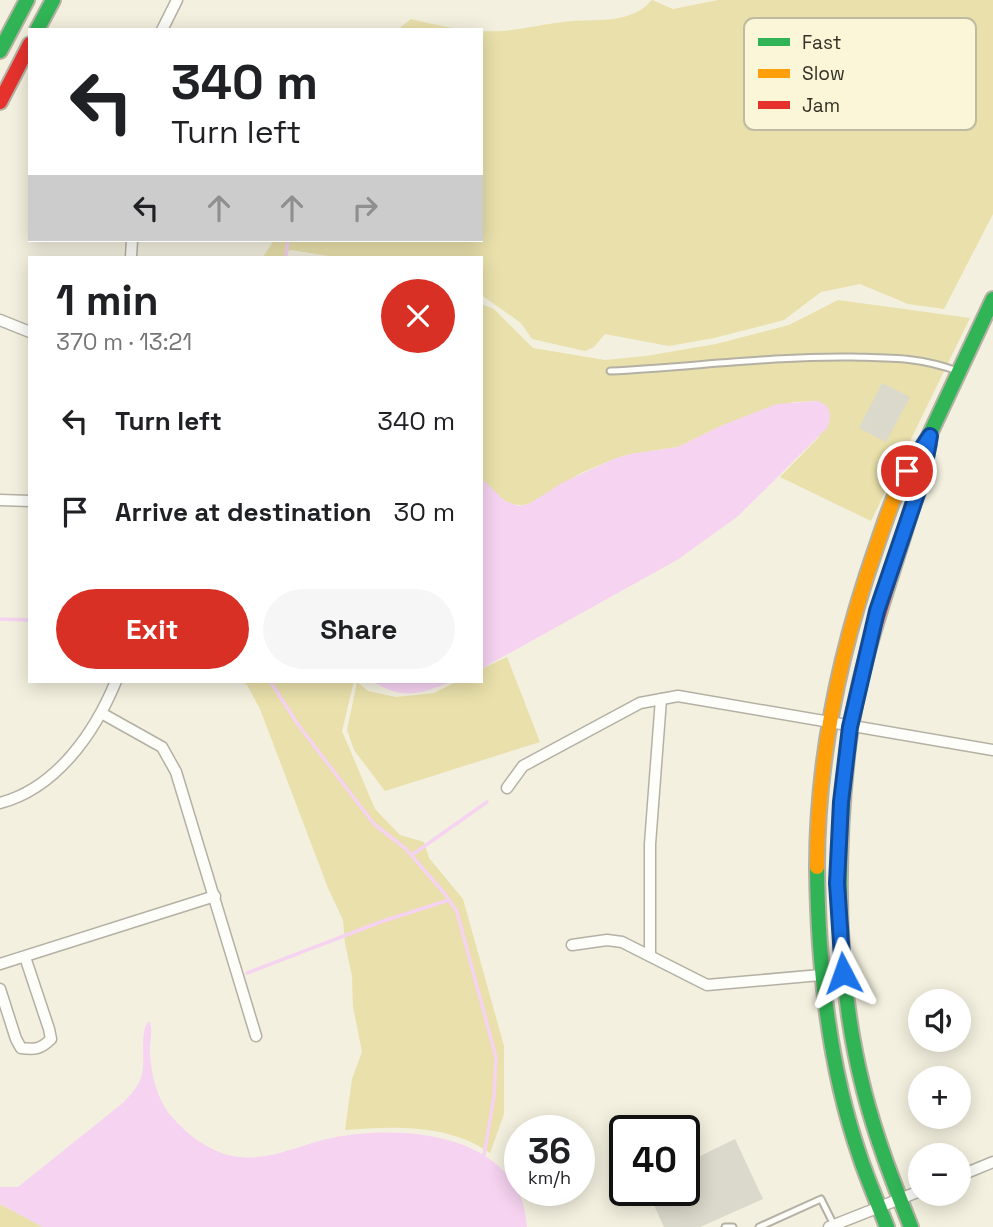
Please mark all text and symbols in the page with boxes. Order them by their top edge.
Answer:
legend [744,18,976,130]
text: Fast [802,30,842,55]
text: 340 m [171,51,318,113]
icon: left [56,56,147,147]
text: Slow [802,61,845,86]
text: Jam [802,93,840,118]
text: Turn left [171,112,301,152]
icon: left [127,189,165,227]
icon: ahead [200,189,238,227]
icon: ahead [273,189,311,227]
icon: right [346,189,384,227]
text: 1 min [56,274,159,327]
button: close [381,279,455,353]
text: 370 m · 13:21 [56,327,192,357]
icon: left [56,402,94,440]
text: Turn left [115,404,222,438]
text: 340 m [377,404,455,438]
pin [877,441,937,501]
icon: arrive [888,452,926,490]
icon: arrive [56,493,94,531]
text: Arrive at destination [115,495,372,529]
text: 30 m [394,495,455,529]
button: Exit [56,589,249,669]
button: Share [263,589,455,669]
position arrow [806,936,880,1010]
map controls [908,989,971,1206]
button: sound [908,989,971,1052]
button: + [908,1066,971,1129]
speed limit sign: 40 [609,1115,700,1206]
text: 36 [528,1129,571,1173]
button: − [908,1143,971,1206]
text: km/h [528,1166,571,1189]

